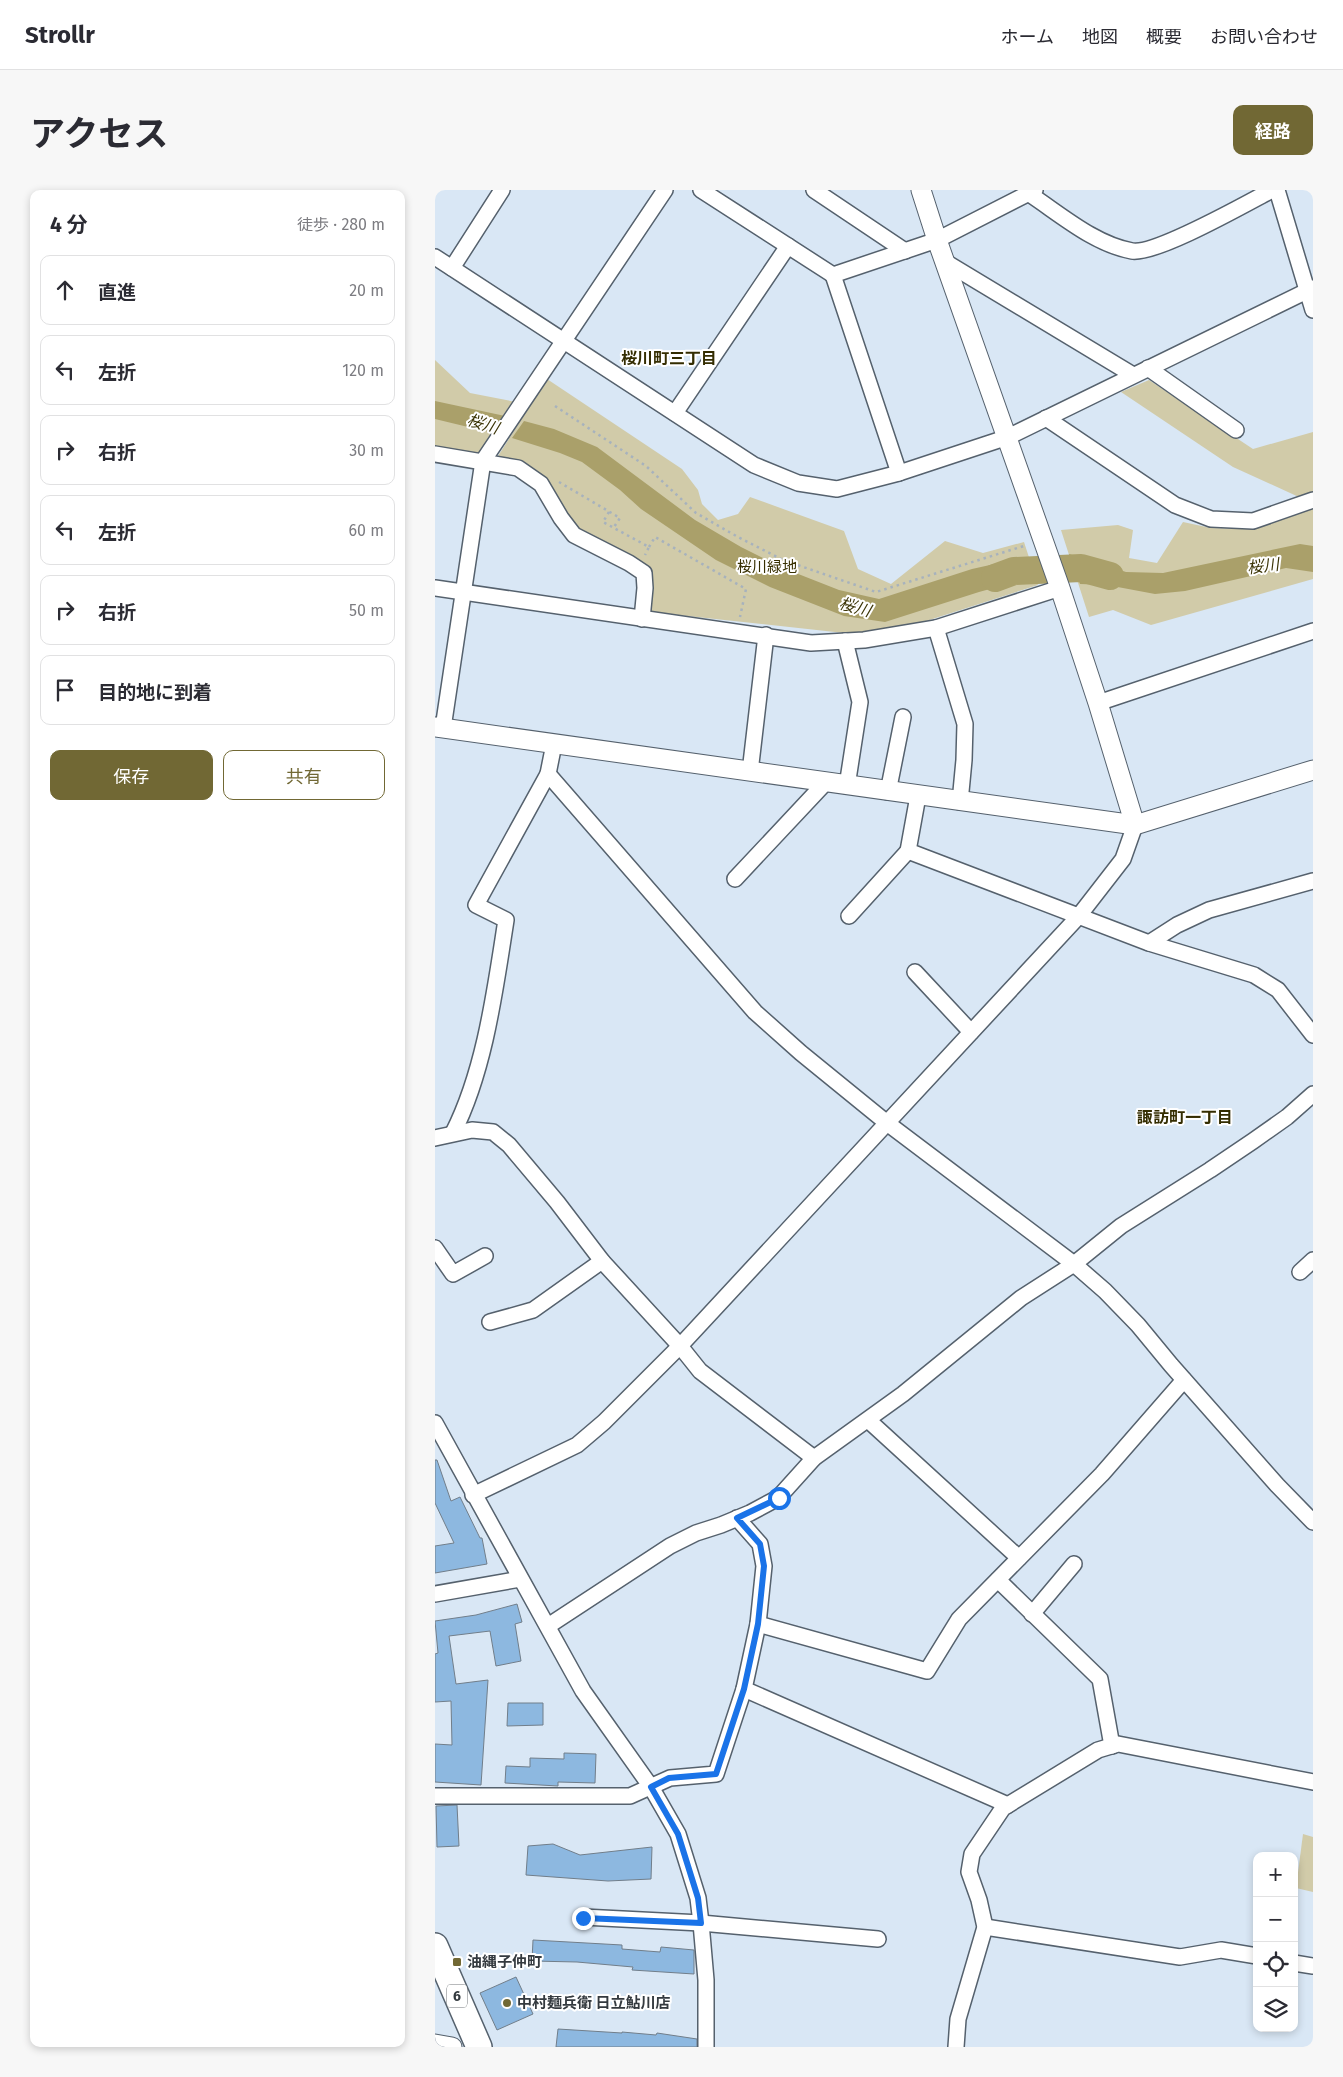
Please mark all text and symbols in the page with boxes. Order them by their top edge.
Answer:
text: Strollr [25,21,95,49]
text: ホーム [1001,26,1054,48]
text: 地図 [1082,26,1118,48]
text: 概要 [1146,26,1182,48]
text: お問い合わせ [1210,26,1318,48]
button: 経路 [1233,105,1313,155]
text: アクセス [30,113,168,155]
text: 4 分 [50,212,88,238]
text: 徒歩 · 280 m [297,215,385,234]
icon: ahead [51,276,79,304]
text: 直進 [98,281,136,304]
text: 20 m [349,281,384,300]
district label: 桜川町三丁目 [621,349,717,368]
icon: left [51,356,79,384]
text: 左折 [98,361,136,384]
text: 120 m [342,361,384,380]
water label: 桜川 [465,410,503,438]
icon: right [51,436,79,464]
text: 右折 [98,441,136,464]
text: 30 m [349,441,384,460]
icon: left [51,516,79,544]
text: 左折 [98,521,136,544]
text: 60 m [349,521,384,540]
water label: 桜川 [1246,554,1282,577]
park label: 桜川緑地 [737,558,797,576]
water label: 桜川 [837,593,875,621]
icon: right [51,596,79,624]
text: 右折 [98,601,136,624]
text: 50 m [349,601,384,620]
icon: arrive [51,676,79,704]
text: 目的地に到着 [98,681,212,704]
button: 保存 [50,750,213,800]
button: 共有 [223,750,385,800]
district label: 諏訪町一丁目 [1137,1108,1233,1127]
route start [768,1487,791,1510]
map controls [1253,1852,1298,2032]
button: + [1253,1852,1298,1897]
button: − [1253,1897,1298,1942]
route end [572,1907,595,1930]
button: locate [1253,1942,1298,1987]
place label: 油縄子仲町 [467,1953,542,1971]
marker: 油縄子仲町 [451,1956,463,1968]
road number: 6 [447,1984,467,2008]
button: layers [1253,1987,1298,2032]
place label: 中村麺兵衛 日立鮎川店 [517,1994,671,2012]
marker: 中村麺兵衛 日立鮎川店 [501,1997,513,2009]

